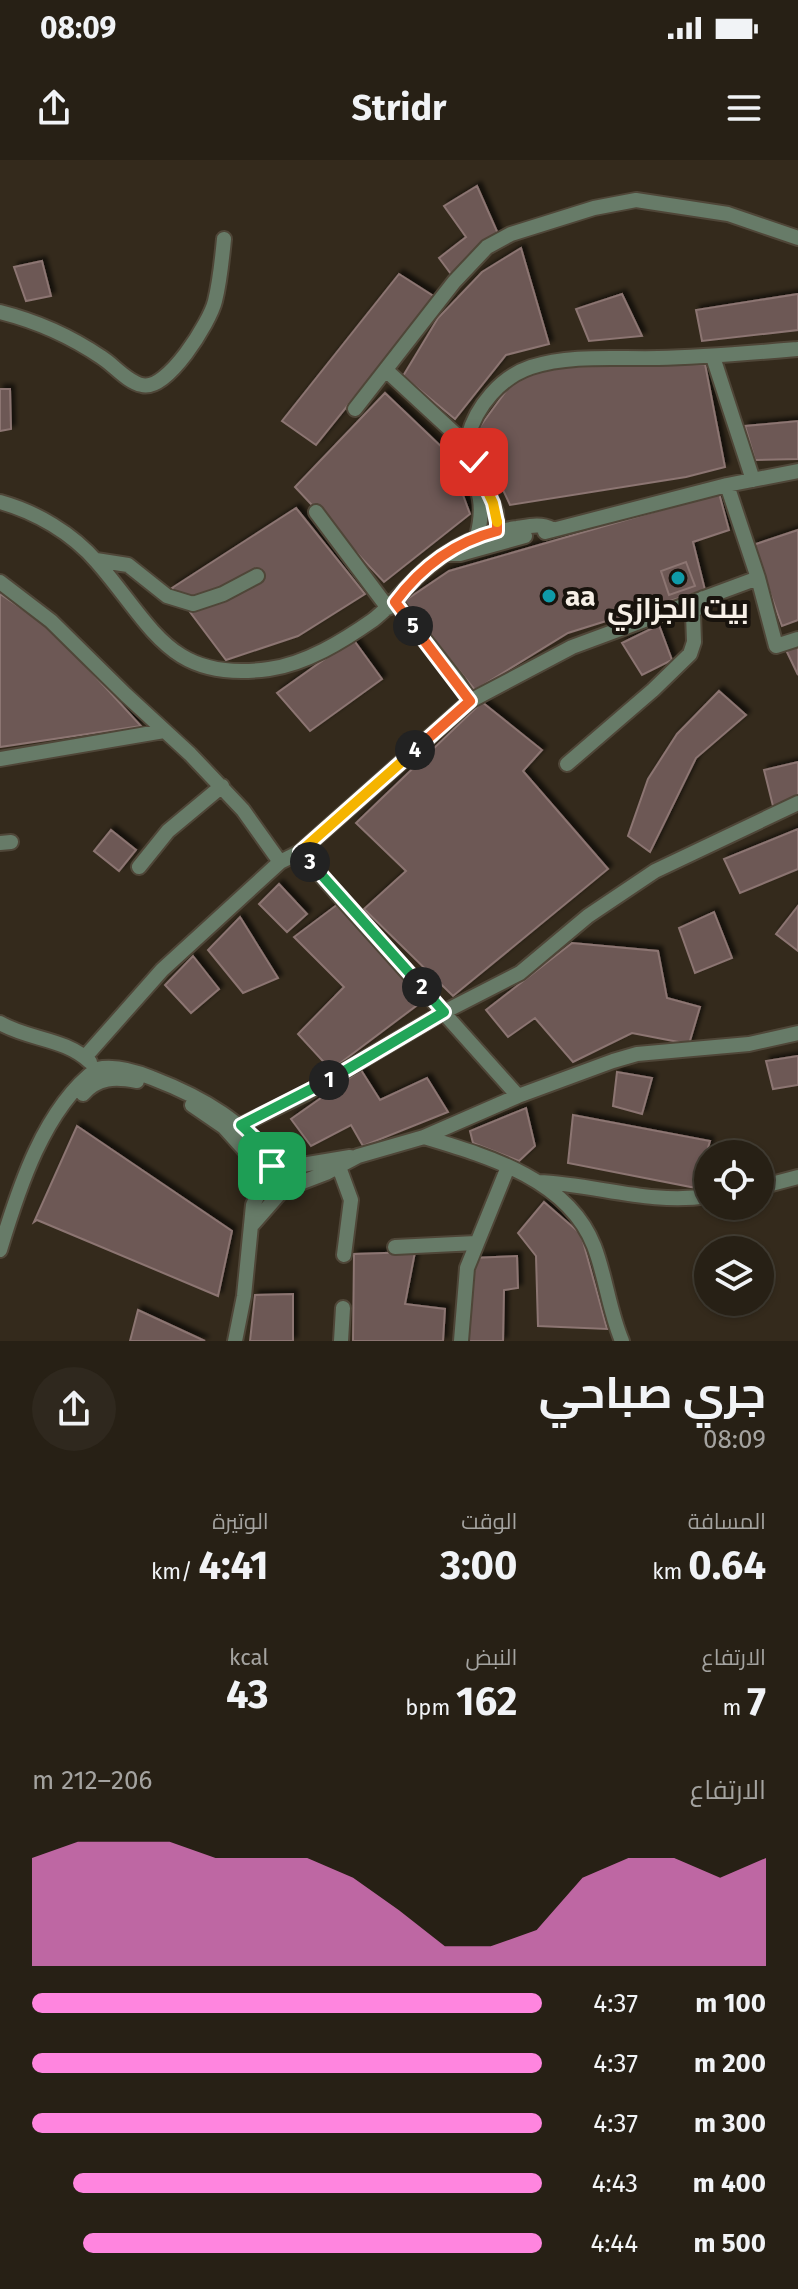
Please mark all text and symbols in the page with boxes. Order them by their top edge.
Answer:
text: 08:09 [40,10,116,46]
icon: share [32,86,76,130]
text: Stridr [351,86,447,130]
icon: menu [722,86,766,130]
pin [440,428,508,496]
icon: check [452,440,496,484]
marker: بيت الجزازي [669,569,687,587]
place label: aa [565,580,596,613]
marker: aa [540,587,558,605]
place label: بيت الجزازي [607,592,749,631]
pin: 5 [393,606,433,646]
text: 5 [407,612,419,639]
pin: 4 [395,730,435,770]
text: 4 [409,736,421,763]
pin: 3 [290,842,330,882]
text: 3 [304,848,316,875]
pin: 2 [402,967,442,1007]
text: 2 [416,973,428,1000]
pin: 1 [309,1060,349,1100]
text: 1 [324,1066,334,1093]
pin [238,1132,306,1200]
map controls [694,1140,774,1316]
button: locate [694,1140,774,1220]
icon: arrive [250,1144,294,1188]
button: layers [694,1236,774,1316]
button: share [32,1367,116,1451]
text: جري صباحي [539,1367,766,1420]
text: 08:09 [703,1424,766,1455]
text: الوتيرة [212,1508,269,1535]
text: الوقت [461,1508,517,1535]
text: المسافة [688,1508,766,1535]
text: 4:41 [198,1542,269,1590]
text: 3:00 [440,1542,517,1590]
text: 0.64 [688,1542,766,1590]
text: /km [151,1558,198,1585]
text: km [652,1558,688,1585]
text: kcal [229,1644,269,1671]
text: النبض [466,1644,517,1671]
text: الارتفاع [702,1644,766,1671]
text: 43 [226,1671,269,1719]
text: 162 [456,1678,517,1726]
text: 7 [747,1678,766,1726]
text: bpm [405,1694,456,1721]
text: m [723,1694,747,1721]
text: 206–212 m [32,1765,152,1796]
text: الارتفاع [690,1775,766,1806]
text: 4:37 [593,1988,638,2019]
text: 100 m [695,1988,766,2019]
text: 4:37 [593,2048,638,2079]
text: 200 m [694,2048,766,2079]
text: 4:37 [593,2108,638,2139]
text: 300 m [694,2108,766,2139]
text: 4:43 [592,2168,638,2199]
text: 400 m [693,2168,766,2199]
text: 4:44 [590,2228,638,2259]
text: 500 m [693,2228,766,2259]

